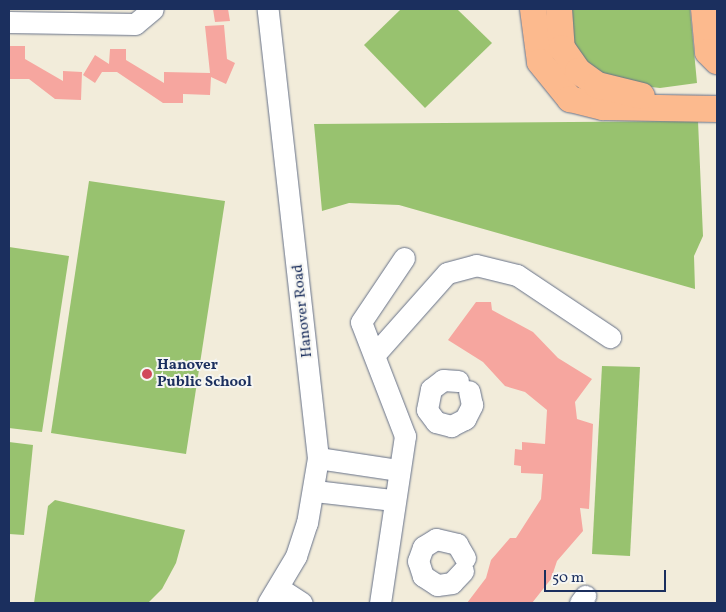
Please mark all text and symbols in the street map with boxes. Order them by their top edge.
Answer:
street label: Hanover Road [289,264,317,358]
place label: Hanover Public School [157,356,252,391]
marker: Hanover Public School [141,368,153,380]
scale bar [546,560,668,592]
text: 50 m [552,568,584,589]

